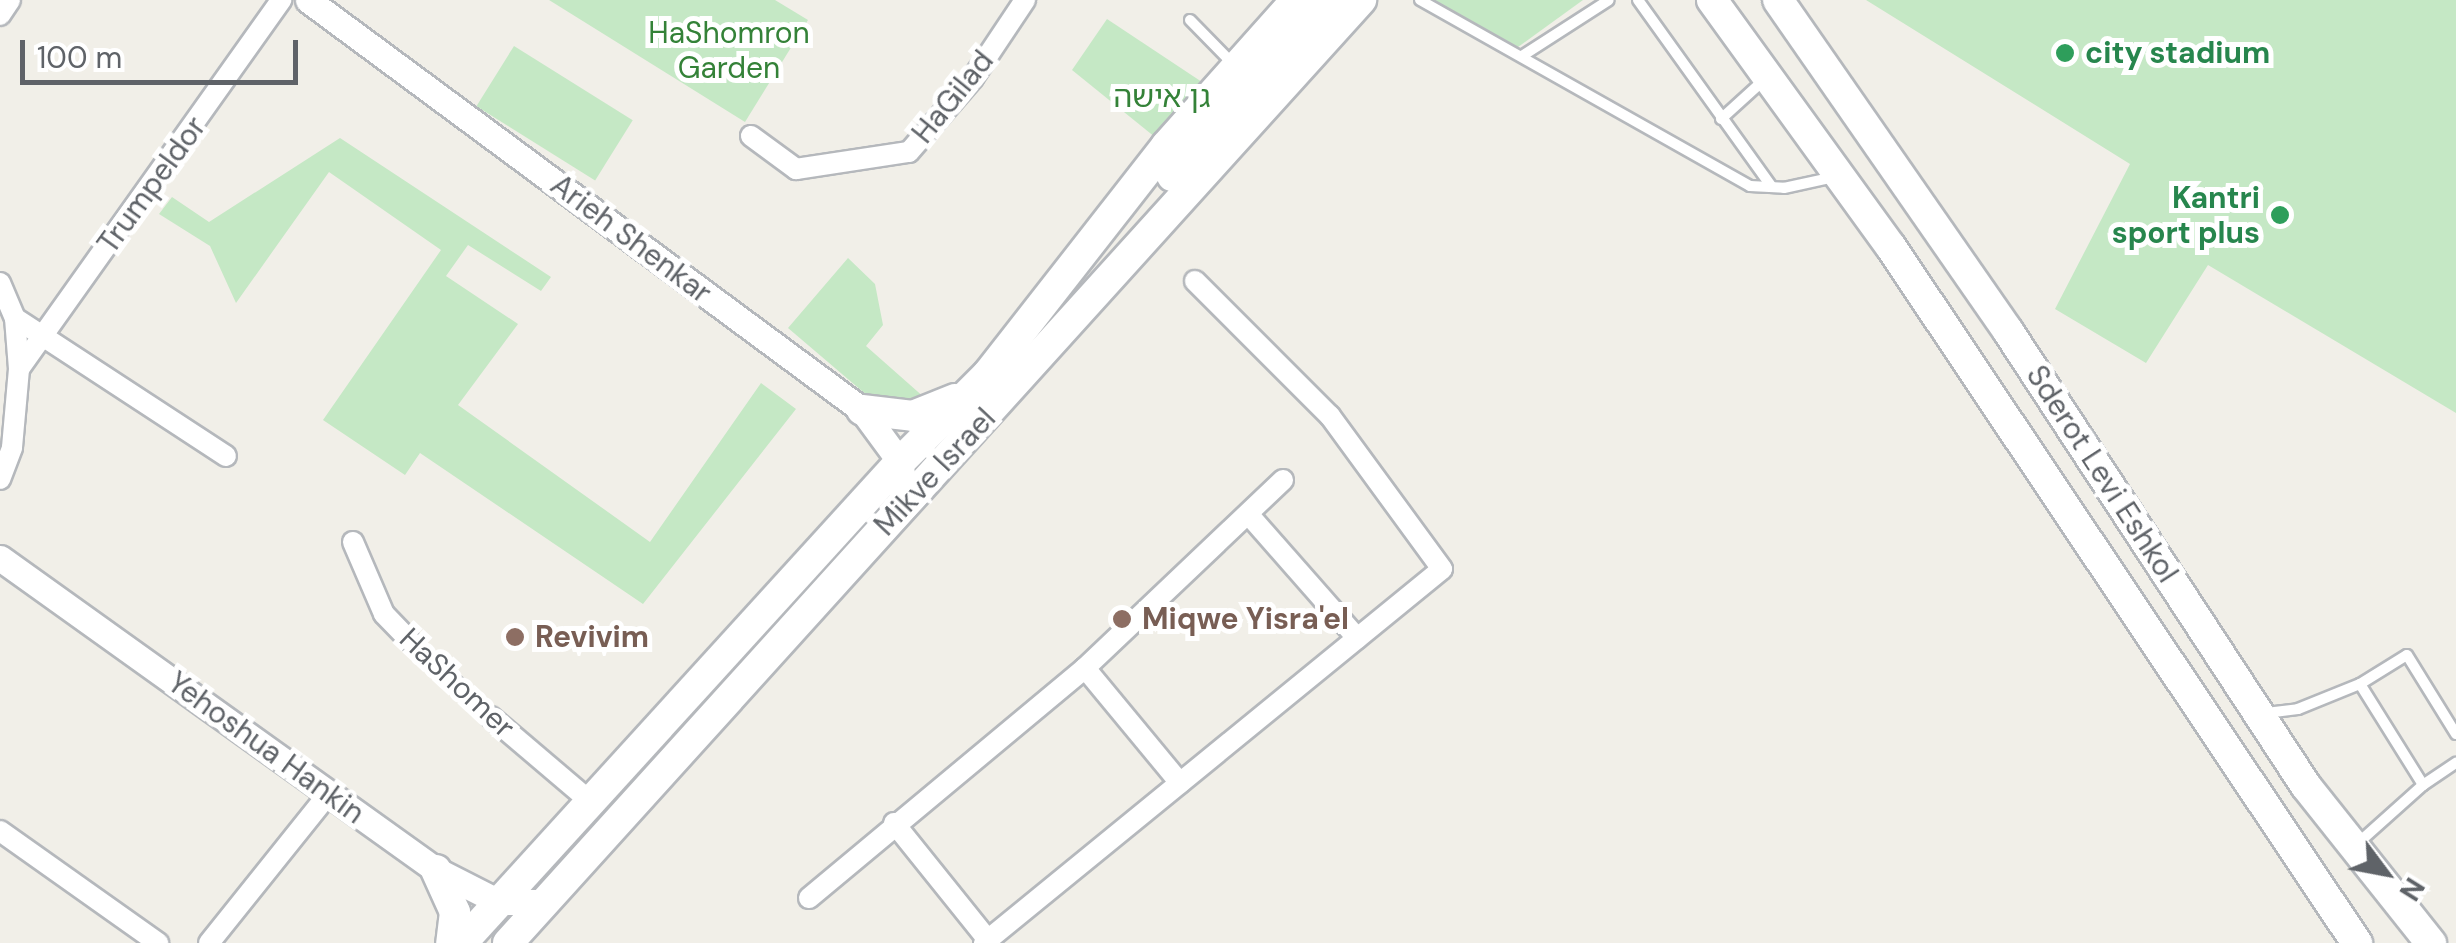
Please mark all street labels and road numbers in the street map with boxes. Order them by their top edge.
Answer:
street label: HaGilad [905,44,1001,150]
street label: Trumpeldor [90,110,214,260]
street label: Arieh Shenkar [544,167,718,311]
street label: Sderot Levi Eshkol [2019,359,2185,589]
street label: Mikve Israel [867,401,1003,543]
street label: HaShomer [392,621,522,745]
street label: Yehoshua Hankin [161,665,371,831]

